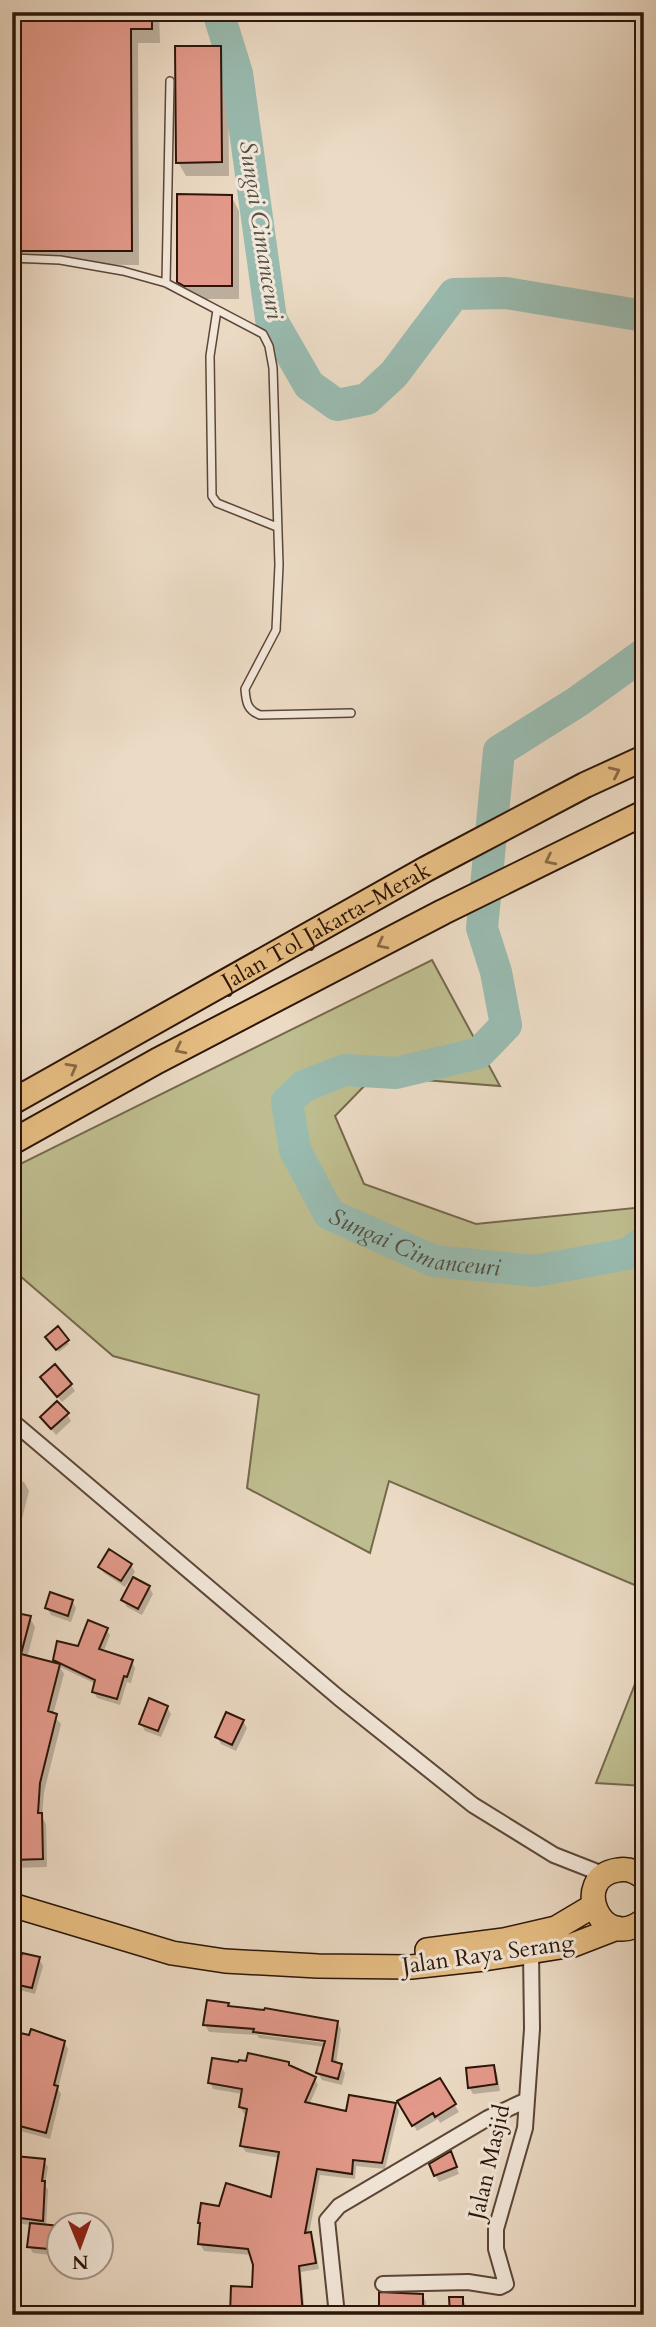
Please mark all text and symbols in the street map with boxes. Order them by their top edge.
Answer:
water label: Sungai Cimanceuri [231,138,291,322]
one-way arrow [607,766,620,780]
one-way arrow [545,851,557,865]
street label: Jalan Tol Jakarta–Merak [213,854,436,998]
one-way arrow [377,935,389,949]
one-way arrow [175,1040,188,1054]
one-way arrow [64,1063,77,1076]
water label: Sungai Cimanceuri [324,1200,502,1284]
street label: Jalan Raya Serang [397,1927,576,1982]
street label: Jalan Masjid [460,2101,517,2226]
north arrow [46,2212,116,2282]
text: N [71,2249,89,2275]

